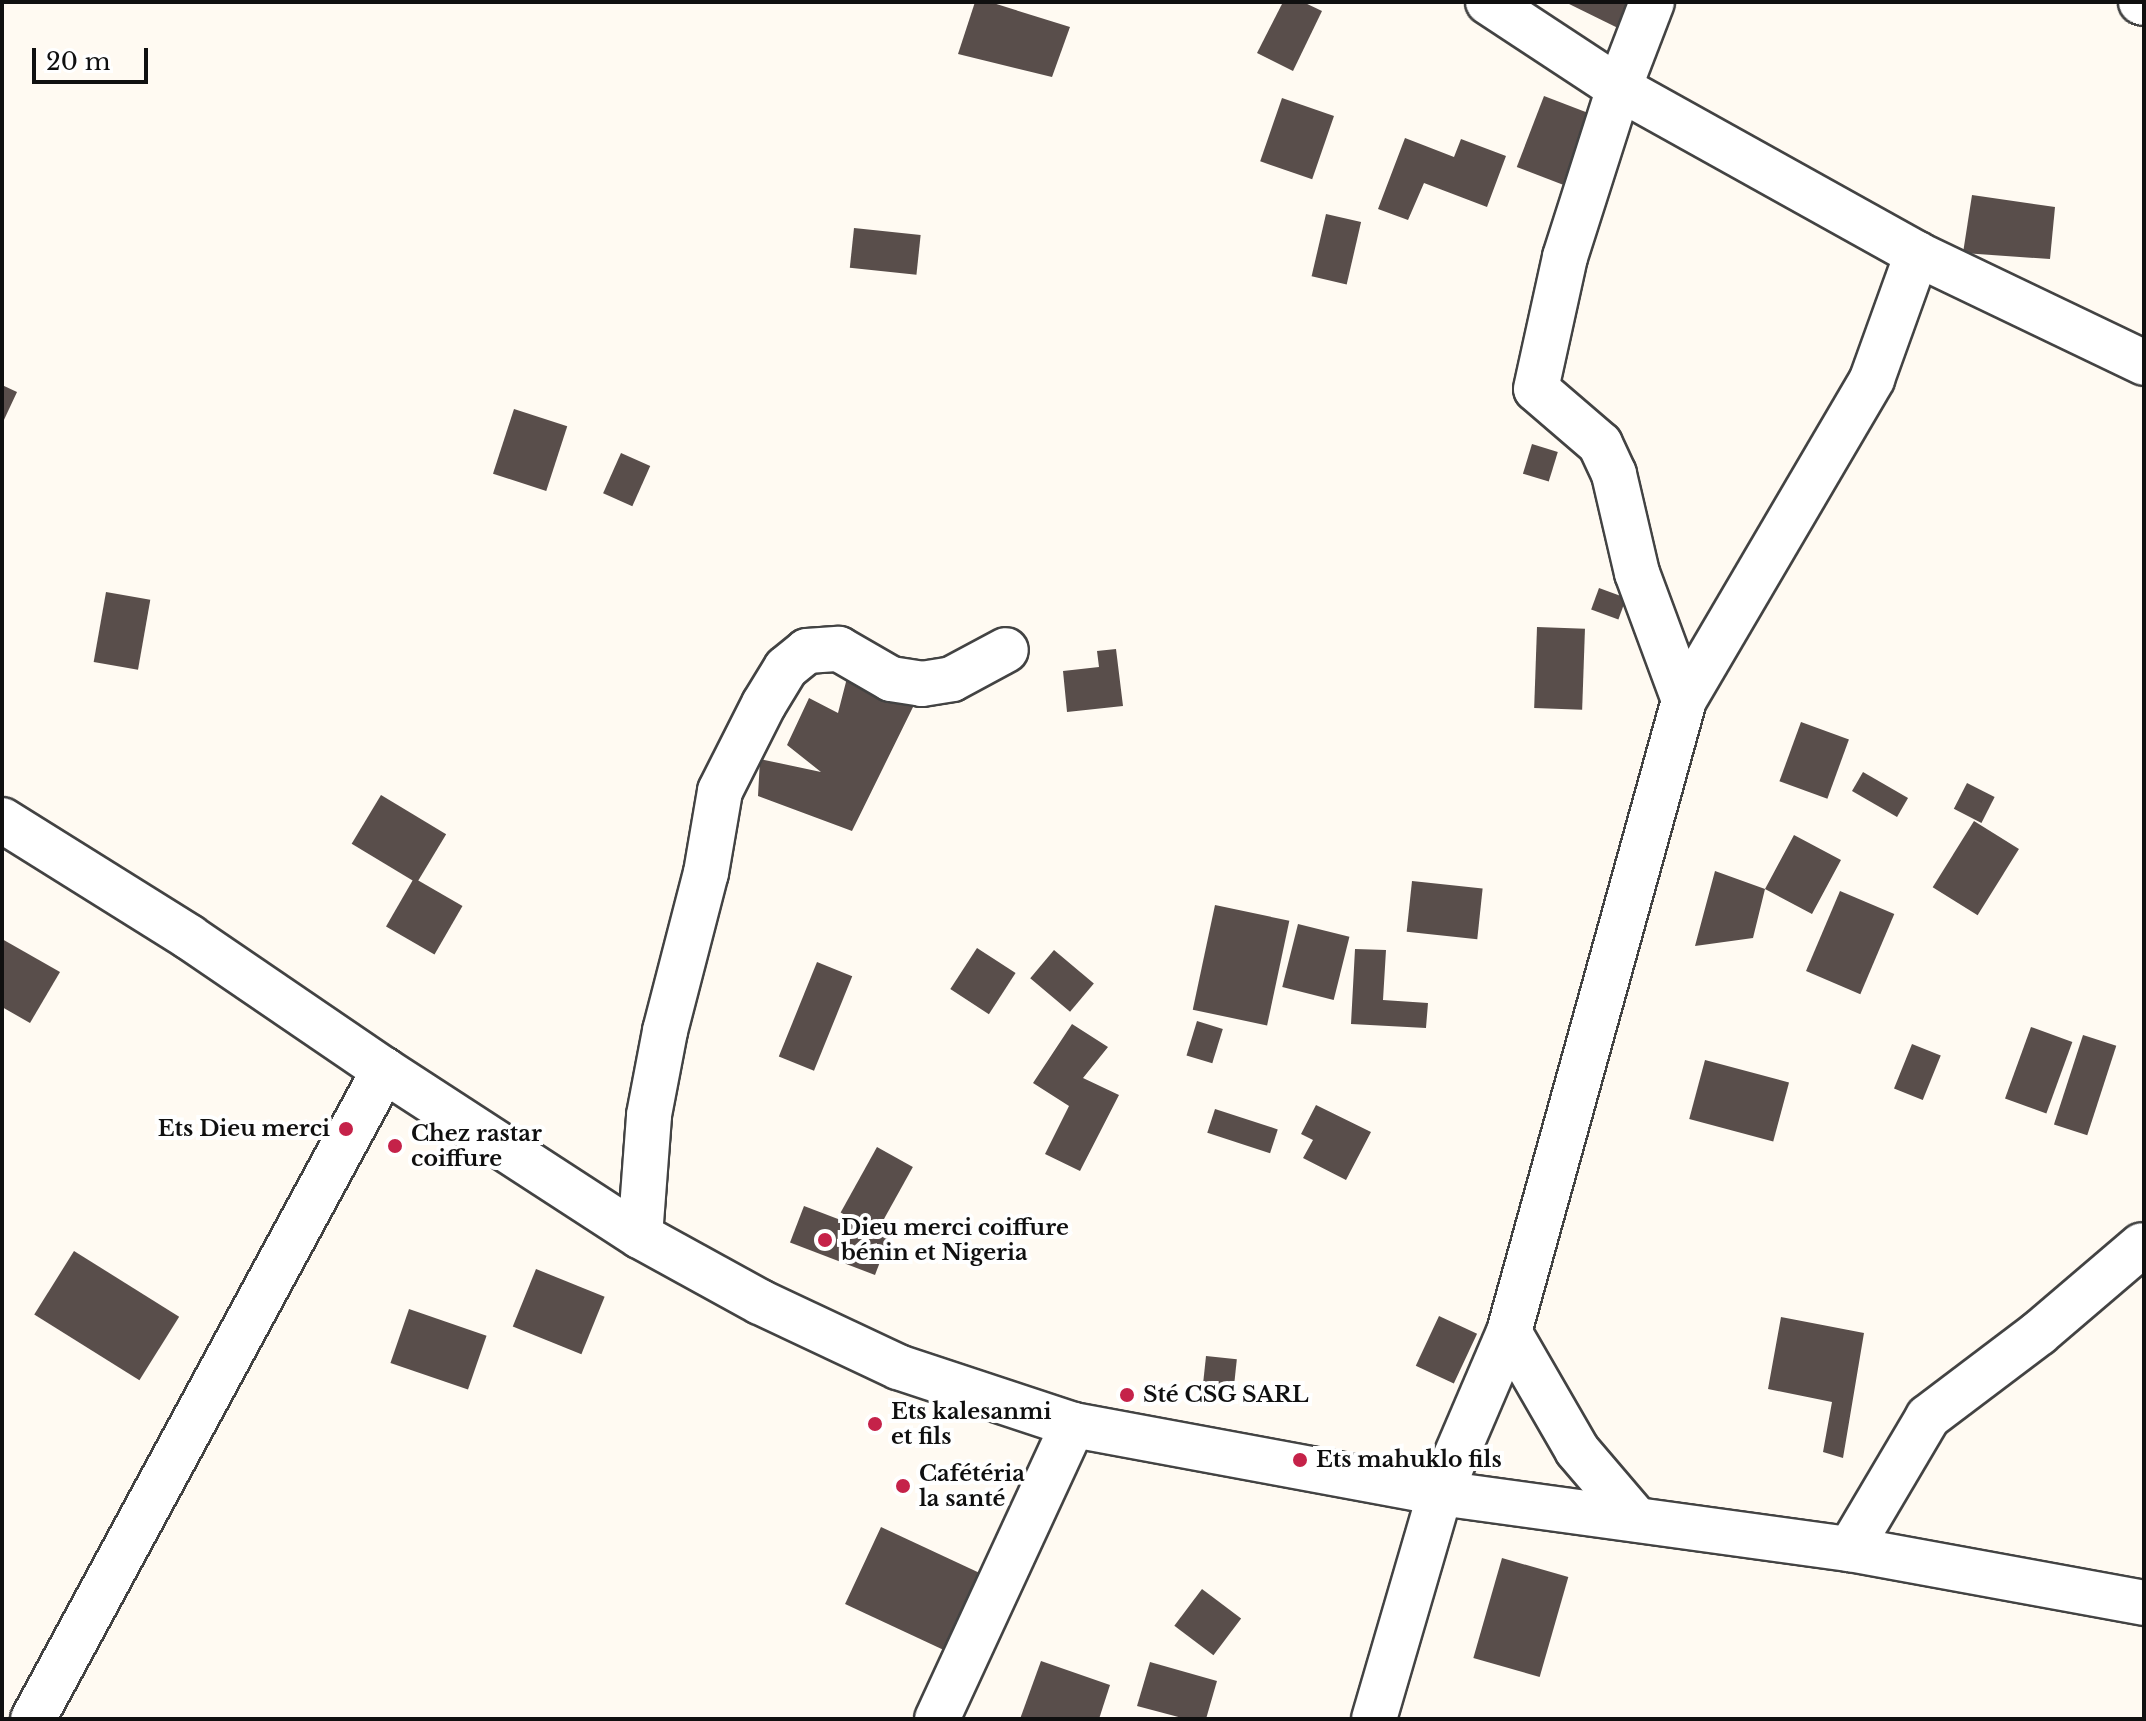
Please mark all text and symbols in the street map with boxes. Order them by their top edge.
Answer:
scale bar [36,32,152,82]
text: 20 m [46,47,111,76]
place label: Ets Dieu merci [158,1116,330,1142]
marker: Ets Dieu merci [337,1120,355,1138]
place label: Chez rastar coiffure [411,1120,542,1172]
marker: Chez rastar coiffure [386,1137,404,1155]
place label: Dieu merci coiffure bénin et Nigeria [841,1214,1069,1266]
marker: Dieu merci coiffure bénin et Nigeria [816,1231,834,1249]
place label: Sté CSG SARL [1143,1382,1309,1408]
marker: Sté CSG SARL [1118,1386,1136,1404]
place label: Ets kalesanmi et fils [891,1398,1051,1450]
marker: Ets kalesanmi et fils [866,1415,884,1433]
place label: Ets mahuklo fils [1316,1447,1502,1473]
marker: Ets mahuklo fils [1291,1451,1309,1469]
place label: Cafétéria la santé [919,1460,1025,1512]
marker: Cafétéria la santé [894,1477,912,1495]

